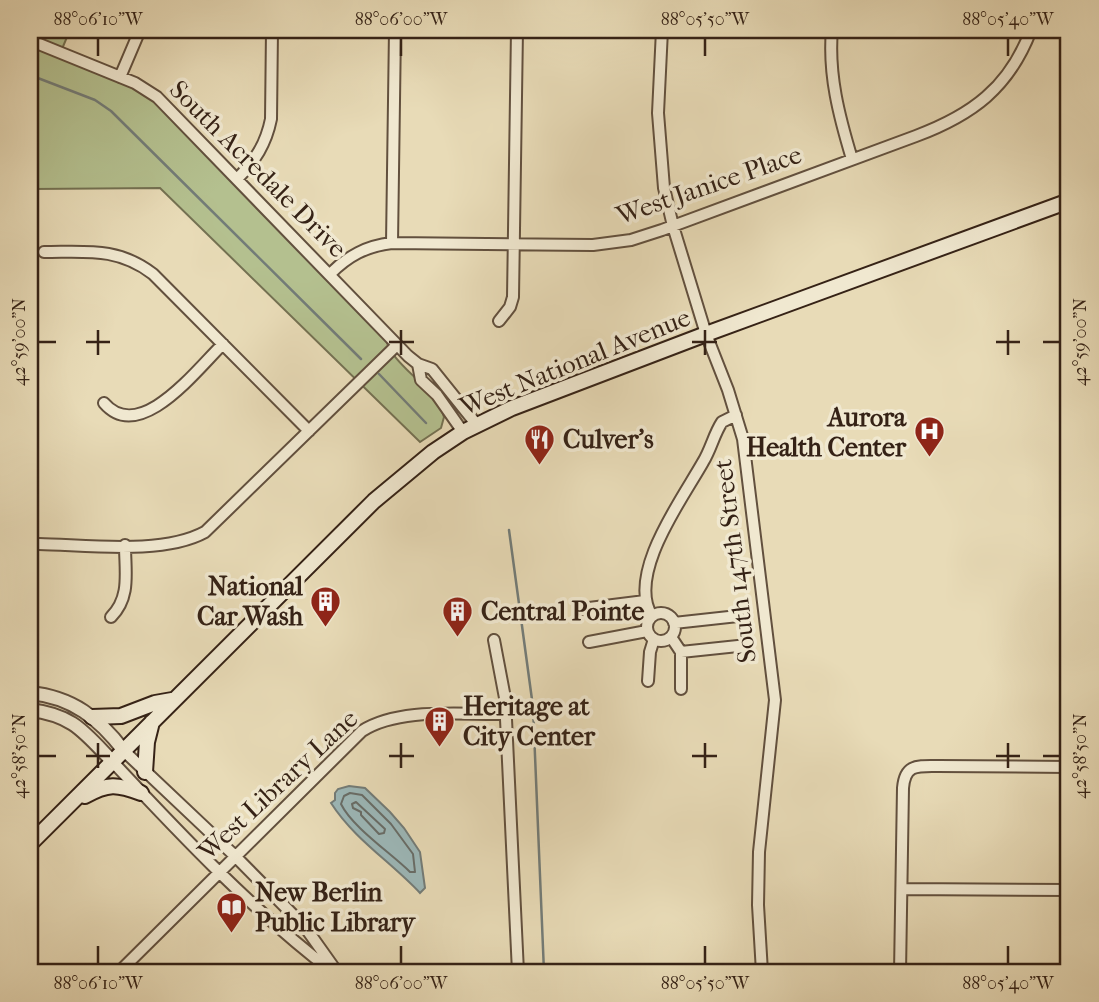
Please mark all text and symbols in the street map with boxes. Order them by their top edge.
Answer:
text: 88°06'10"W [53,9,144,30]
text: 88°06'00"W [355,9,449,30]
text: 88°05'50"W [661,9,751,30]
text: 88°05'40"W [962,9,1055,30]
street label: South Acredale Drive [163,74,353,264]
street label: West Janice Place [611,139,806,232]
text: 42°59'00"N [9,298,30,386]
text: 42°59'00"N [1070,298,1091,386]
street label: West National Avenue [454,302,695,423]
place label: Aurora Health Center [746,402,907,463]
hospital icon: Aurora Health Center [912,415,946,459]
restaurant icon: Culver's [523,422,557,466]
place label: Culver's [563,424,654,455]
street label: South 147th Street [707,457,763,665]
place label: National Car Wash [197,571,304,632]
building icon: National Car Wash [309,584,343,628]
building icon: Central Pointe [441,594,475,638]
place label: Central Pointe [481,596,644,627]
place label: Heritage at City Center [463,691,596,752]
street label: West Library Lane [191,703,364,868]
building icon: Heritage at City Center [423,704,457,748]
text: 42°58'50"N [9,713,30,799]
text: 42°58'50"N [1070,713,1091,799]
place label: New Berlin Public Library [255,877,417,938]
library icon: New Berlin Public Library [215,890,249,934]
text: 88°06'10"W [53,973,144,994]
text: 88°06'00"W [355,973,449,994]
text: 88°05'50"W [661,973,751,994]
text: 88°05'40"W [962,973,1055,994]

